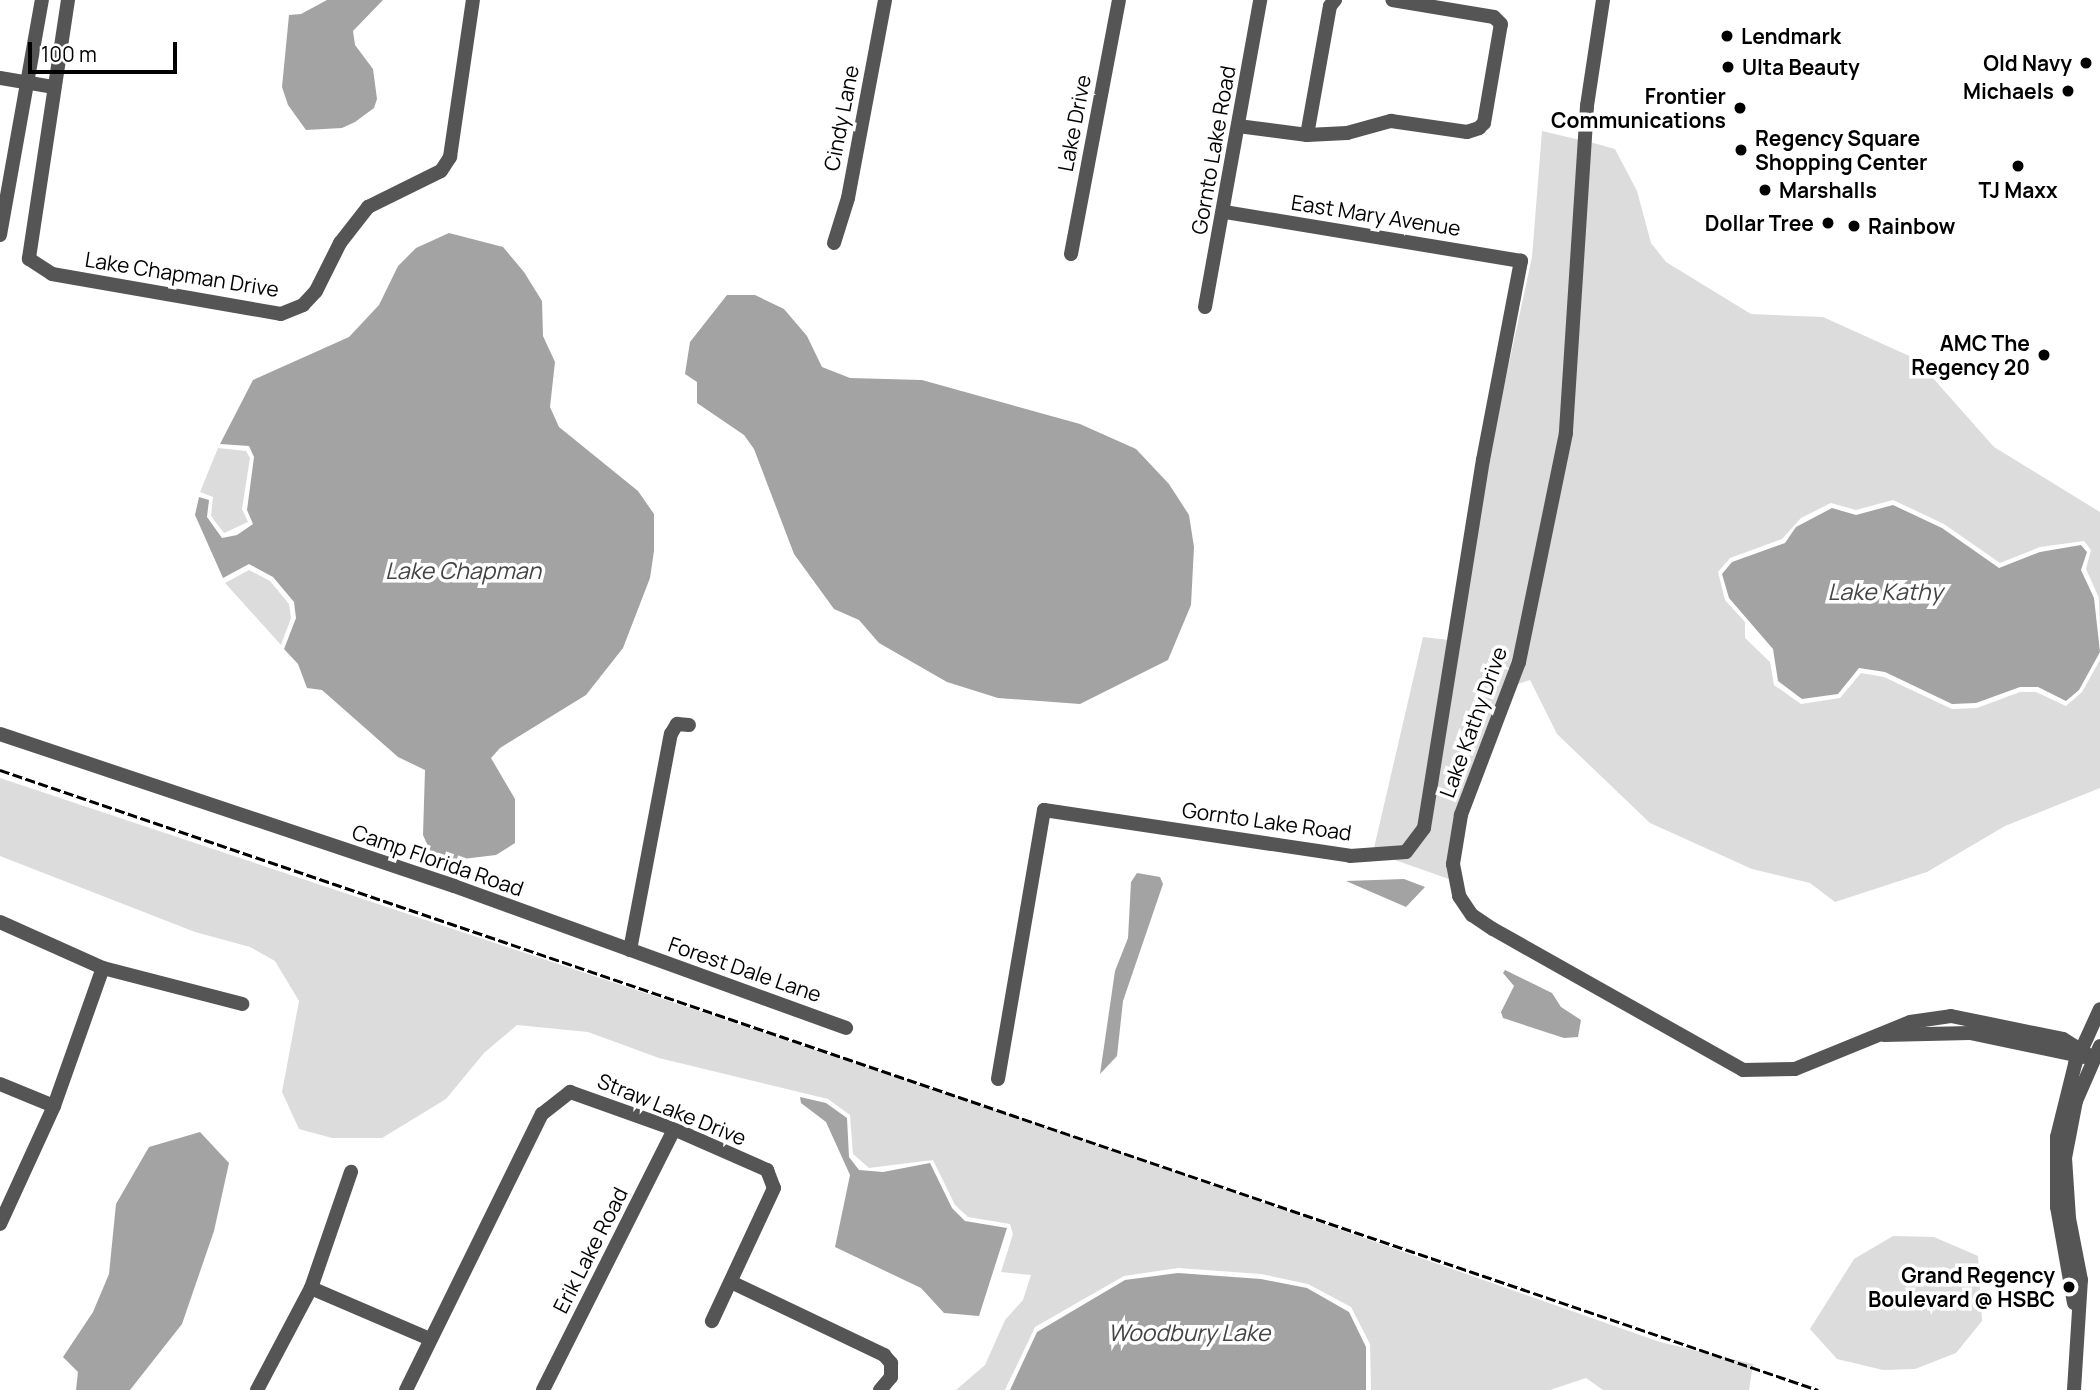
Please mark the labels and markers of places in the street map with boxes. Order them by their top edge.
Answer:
place label: Lendmark [1741,23,1841,49]
marker: Lendmark [1719,28,1735,44]
place label: Old Navy [1983,50,2072,76]
place label: Ulta Beauty [1742,54,1860,80]
marker: Old Navy [2078,55,2094,71]
marker: Ulta Beauty [1720,59,1736,75]
place label: Michaels [1963,78,2054,104]
place label: Frontier Communications [1551,83,1726,133]
marker: Michaels [2060,83,2076,99]
marker: Frontier Communications [1732,100,1748,116]
place label: Regency Square Shopping Center [1755,125,1927,175]
marker: Regency Square Shopping Center [1733,142,1749,158]
marker: TJ Maxx [2010,158,2026,174]
place label: Marshalls [1779,177,1877,203]
place label: TJ Maxx [1978,177,2058,203]
marker: Marshalls [1757,182,1773,198]
place label: Dollar Tree [1705,210,1814,236]
place label: Rainbow [1868,213,1955,239]
marker: Dollar Tree [1820,215,1836,231]
marker: Rainbow [1846,218,1862,234]
place label: AMC The Regency 20 [1911,330,2030,380]
marker: AMC The Regency 20 [2036,347,2052,363]
place label: Grand Regency Boulevard @ HSBC [1868,1262,2055,1312]
marker: Grand Regency Boulevard @ HSBC [2061,1279,2077,1295]

